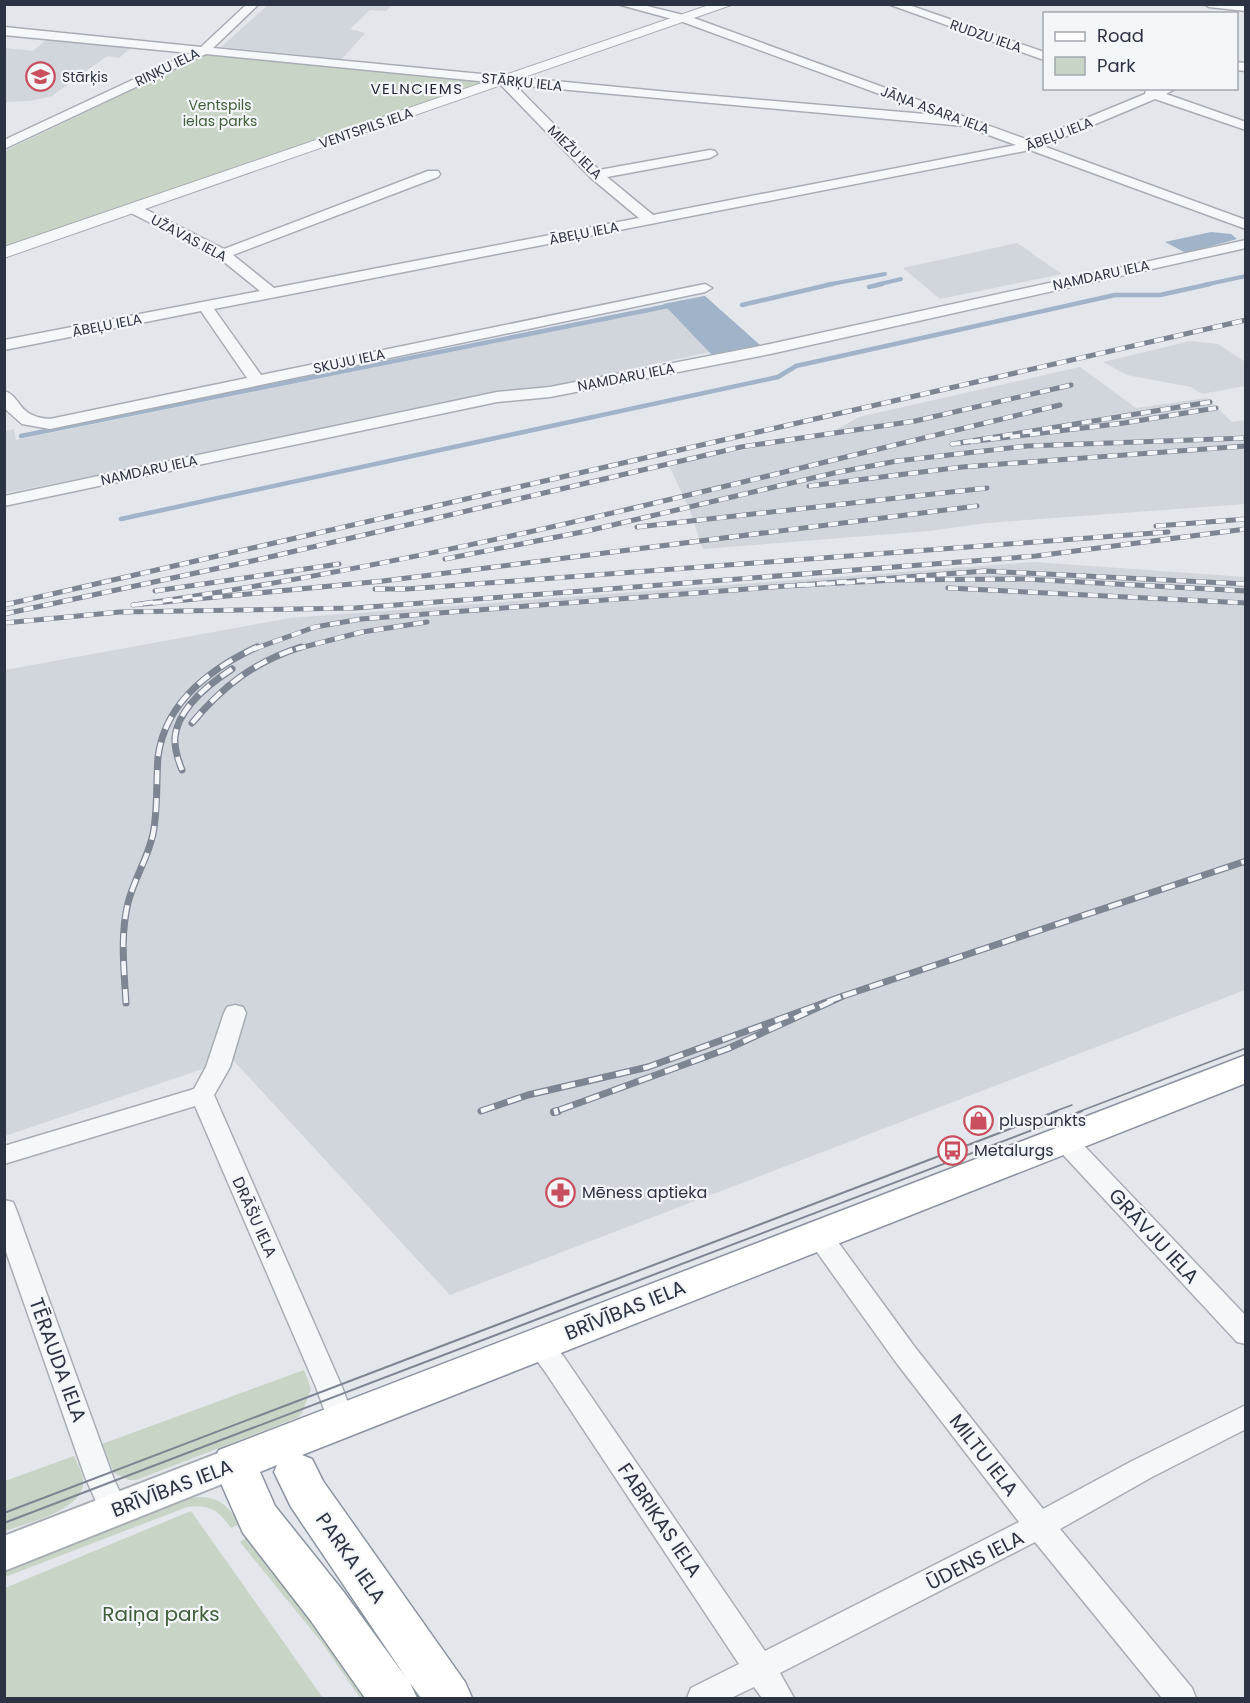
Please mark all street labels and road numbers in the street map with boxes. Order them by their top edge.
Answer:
street label: RUDZU IELA [947,14,1025,58]
street label: RIŅĶU IELA [131,43,203,91]
street label: STĀRĶU IELA [480,68,564,96]
street label: JĀŅA ASARA IELA [878,81,992,139]
street label: VENTSPILS IELA [316,103,416,153]
street label: ĀBEĻU IELA [1022,112,1096,156]
street label: MIEŽU IELA [543,120,607,184]
street label: UŽAVAS IELA [147,210,231,266]
street label: ĀBEĻU IELA [547,216,621,250]
street label: NAMDARU IELA [1051,255,1151,295]
street label: ĀBEĻU IELA [70,308,144,342]
street label: SKUJU IELA [311,344,387,378]
street label: NAMDARU IELA [576,358,676,396]
street label: NAMDARU IELA [99,450,199,490]
street label: DRĀŠU IELA [227,1173,283,1261]
street label: GRĀVJU IELA [1102,1182,1206,1290]
street label: BRĪVĪBAS IELA [560,1273,690,1347]
street label: TĒRAUDA IELA [23,1294,93,1426]
street label: MILTU IELA [943,1408,1025,1502]
street label: BRĪVĪBAS IELA [107,1452,237,1524]
street label: FABRIKAS IELA [611,1457,709,1583]
street label: PARKA IELA [309,1507,393,1609]
street label: ŪDENS IELA [921,1523,1029,1597]

